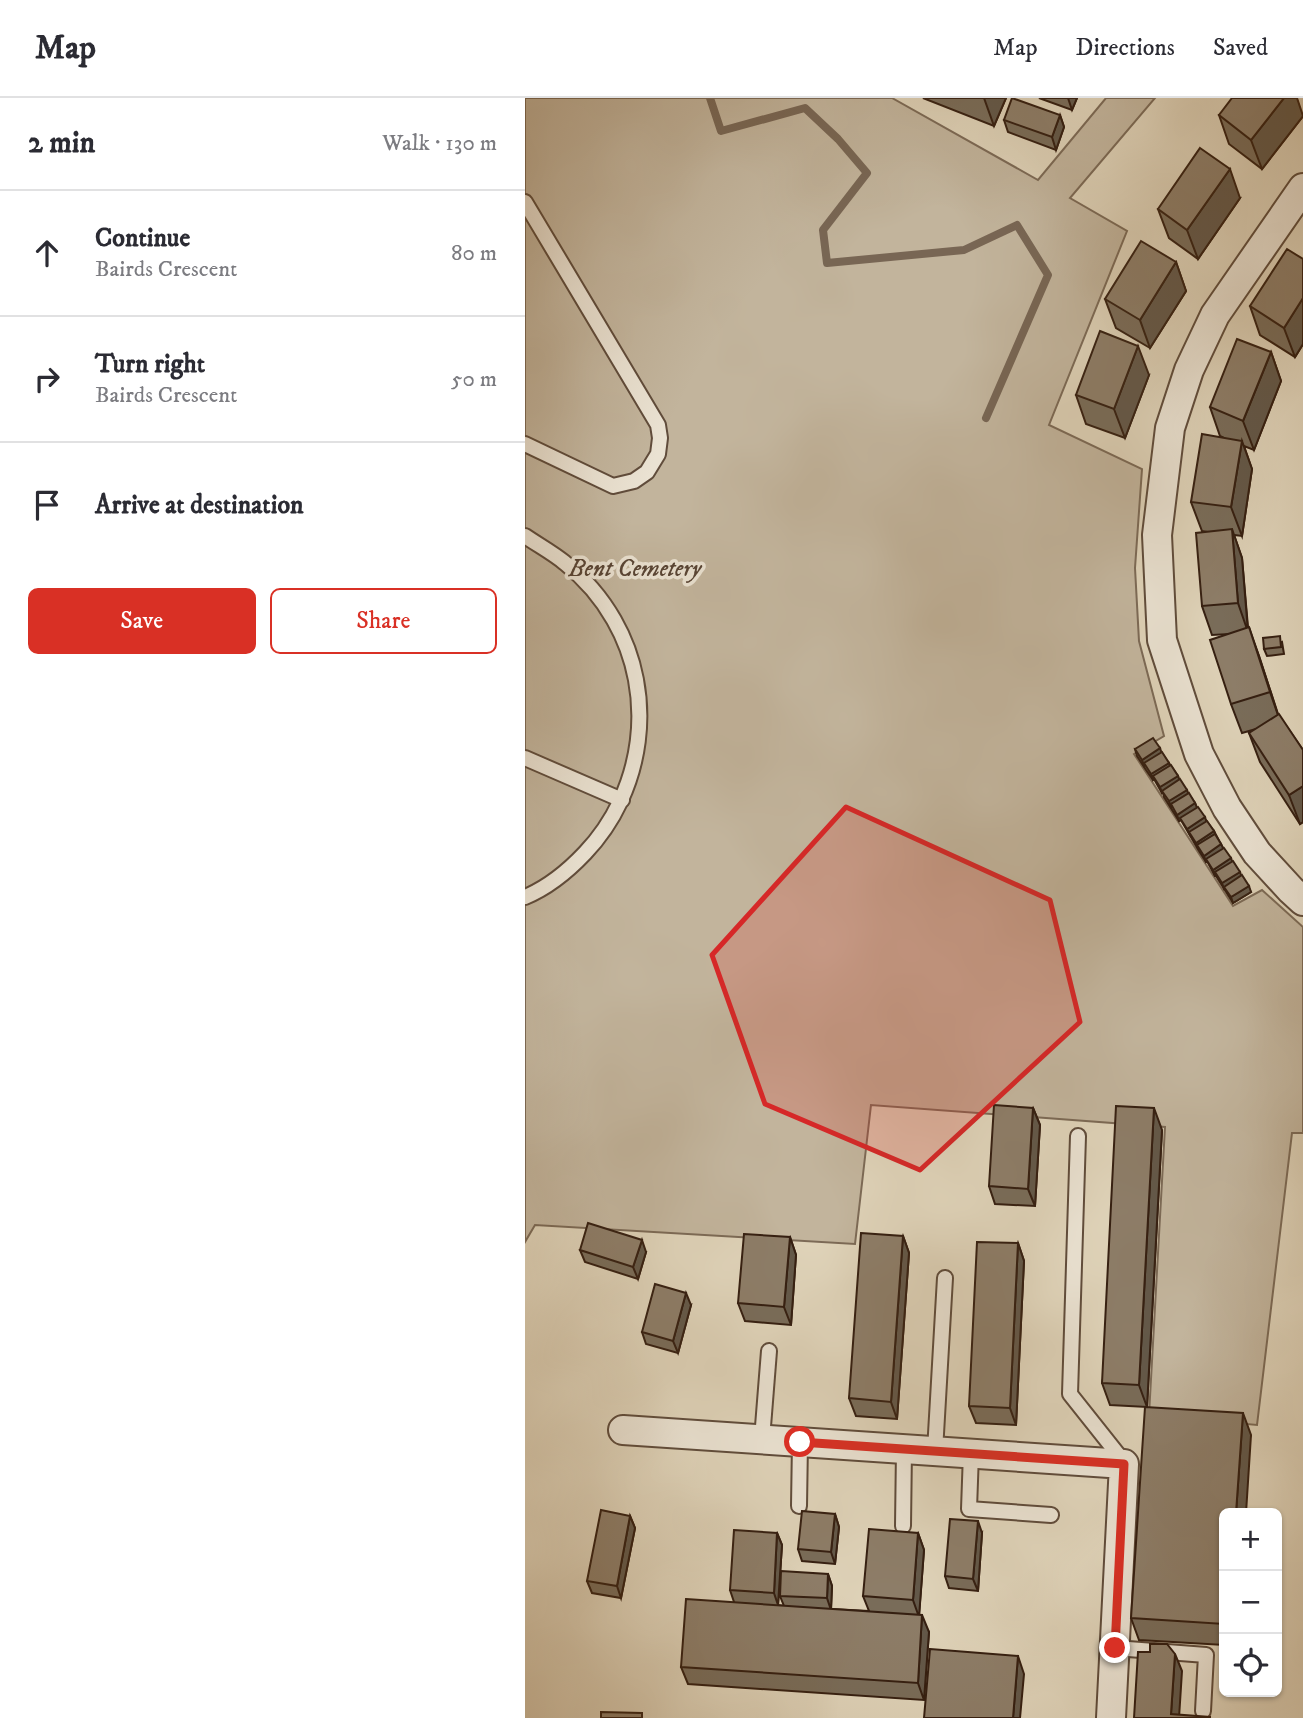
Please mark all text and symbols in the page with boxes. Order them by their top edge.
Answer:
text: Map [35,28,96,69]
text: Map [993,33,1038,63]
text: Directions [1076,33,1175,63]
text: Saved [1213,33,1268,63]
text: 2 min [28,125,95,162]
text: Walk · 130 m [382,129,497,158]
text: Continue [95,222,190,255]
icon: ahead [28,234,66,272]
text: 80 m [451,239,497,268]
text: Bairds Crescent [95,255,237,284]
text: Turn right [95,348,205,381]
icon: right [28,360,66,398]
text: 50 m [451,365,497,394]
text: Bairds Crescent [95,381,237,410]
icon: arrive [28,486,66,524]
text: Arrive at destination [95,489,304,522]
park label: Bent Cemetery [568,554,703,584]
button: Save [28,588,256,654]
button: Share [270,588,497,654]
route start [784,1426,815,1457]
map controls [1219,1508,1282,1697]
button: + [1219,1508,1282,1571]
button: − [1219,1571,1282,1634]
route end [1099,1632,1130,1663]
button: locate [1219,1634,1282,1697]

